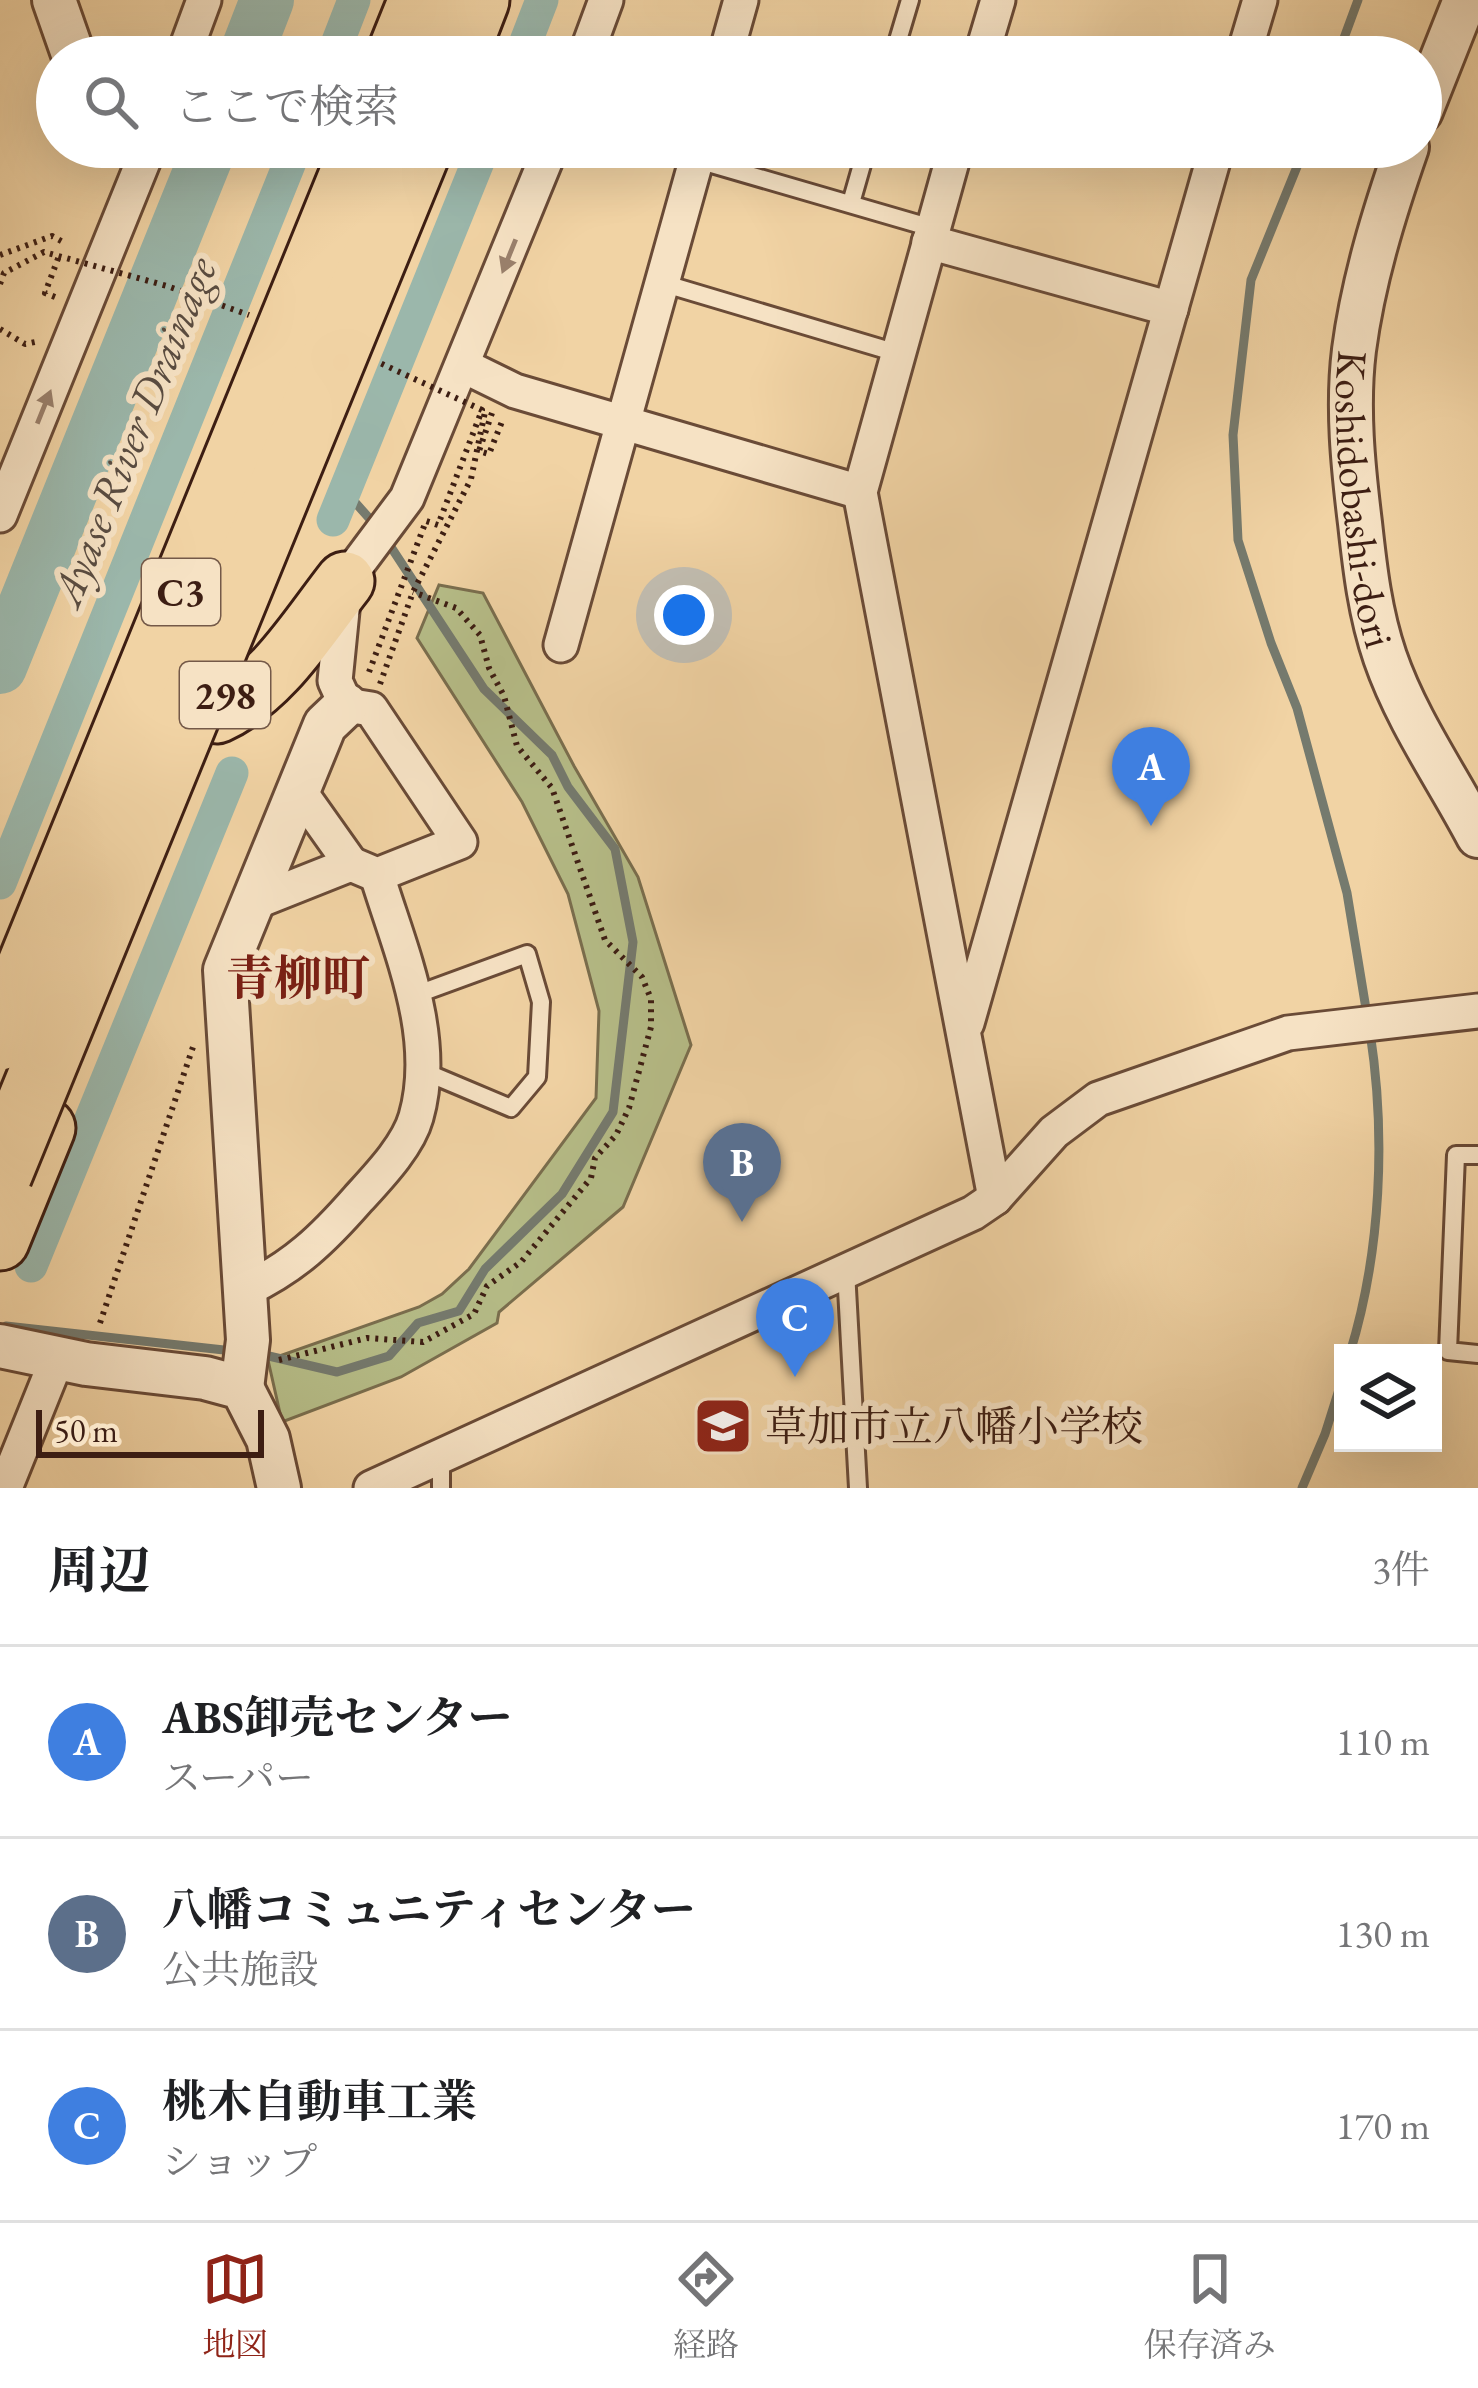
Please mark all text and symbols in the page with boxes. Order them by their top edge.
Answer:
search box [36,36,1442,168]
icon: search [78,69,144,135]
text: ここで検索 [174,77,399,135]
one-way arrow [499,239,518,275]
water label: Ayase River Drainage [36,248,230,617]
street label: Koshidobashi-dori [1323,348,1407,654]
one-way arrow [35,389,54,425]
road number: C3 [142,559,220,625]
your location [654,585,714,645]
road number: 298 [180,662,270,728]
pin: A [1112,727,1190,826]
district label: 青柳町 [226,947,370,1009]
pin: B [703,1123,781,1222]
pin: C [756,1278,834,1377]
map controls [1334,1344,1442,1452]
button: layers [1334,1344,1442,1452]
school or university icon: 草加市立八幡小学校 [692,1395,754,1457]
place label: 草加市立八幡小学校 [765,1399,1143,1454]
scale bar [36,1404,264,1457]
text: 50 m [54,1409,118,1452]
text: 周辺 [48,1537,150,1603]
text: 3件 [1372,1544,1430,1595]
text: ABS卸売センター [162,1688,512,1746]
text: A [73,1716,101,1767]
text: 110 m [1336,1716,1430,1767]
text: スーパー [162,1752,314,1803]
text: 八幡コミュニティセンター [162,1880,696,1938]
text: B [75,1908,99,1959]
text: 130 m [1336,1908,1430,1959]
text: 公共施設 [162,1944,318,1995]
text: 桃木自動車工業 [162,2072,477,2130]
text: C [73,2100,101,2151]
text: 170 m [1336,2100,1430,2151]
text: ショップ [162,2136,317,2187]
tab: 地図 [202,2246,268,2366]
tab: 経路 [673,2246,739,2366]
tab: 保存済み [1144,2246,1276,2366]

